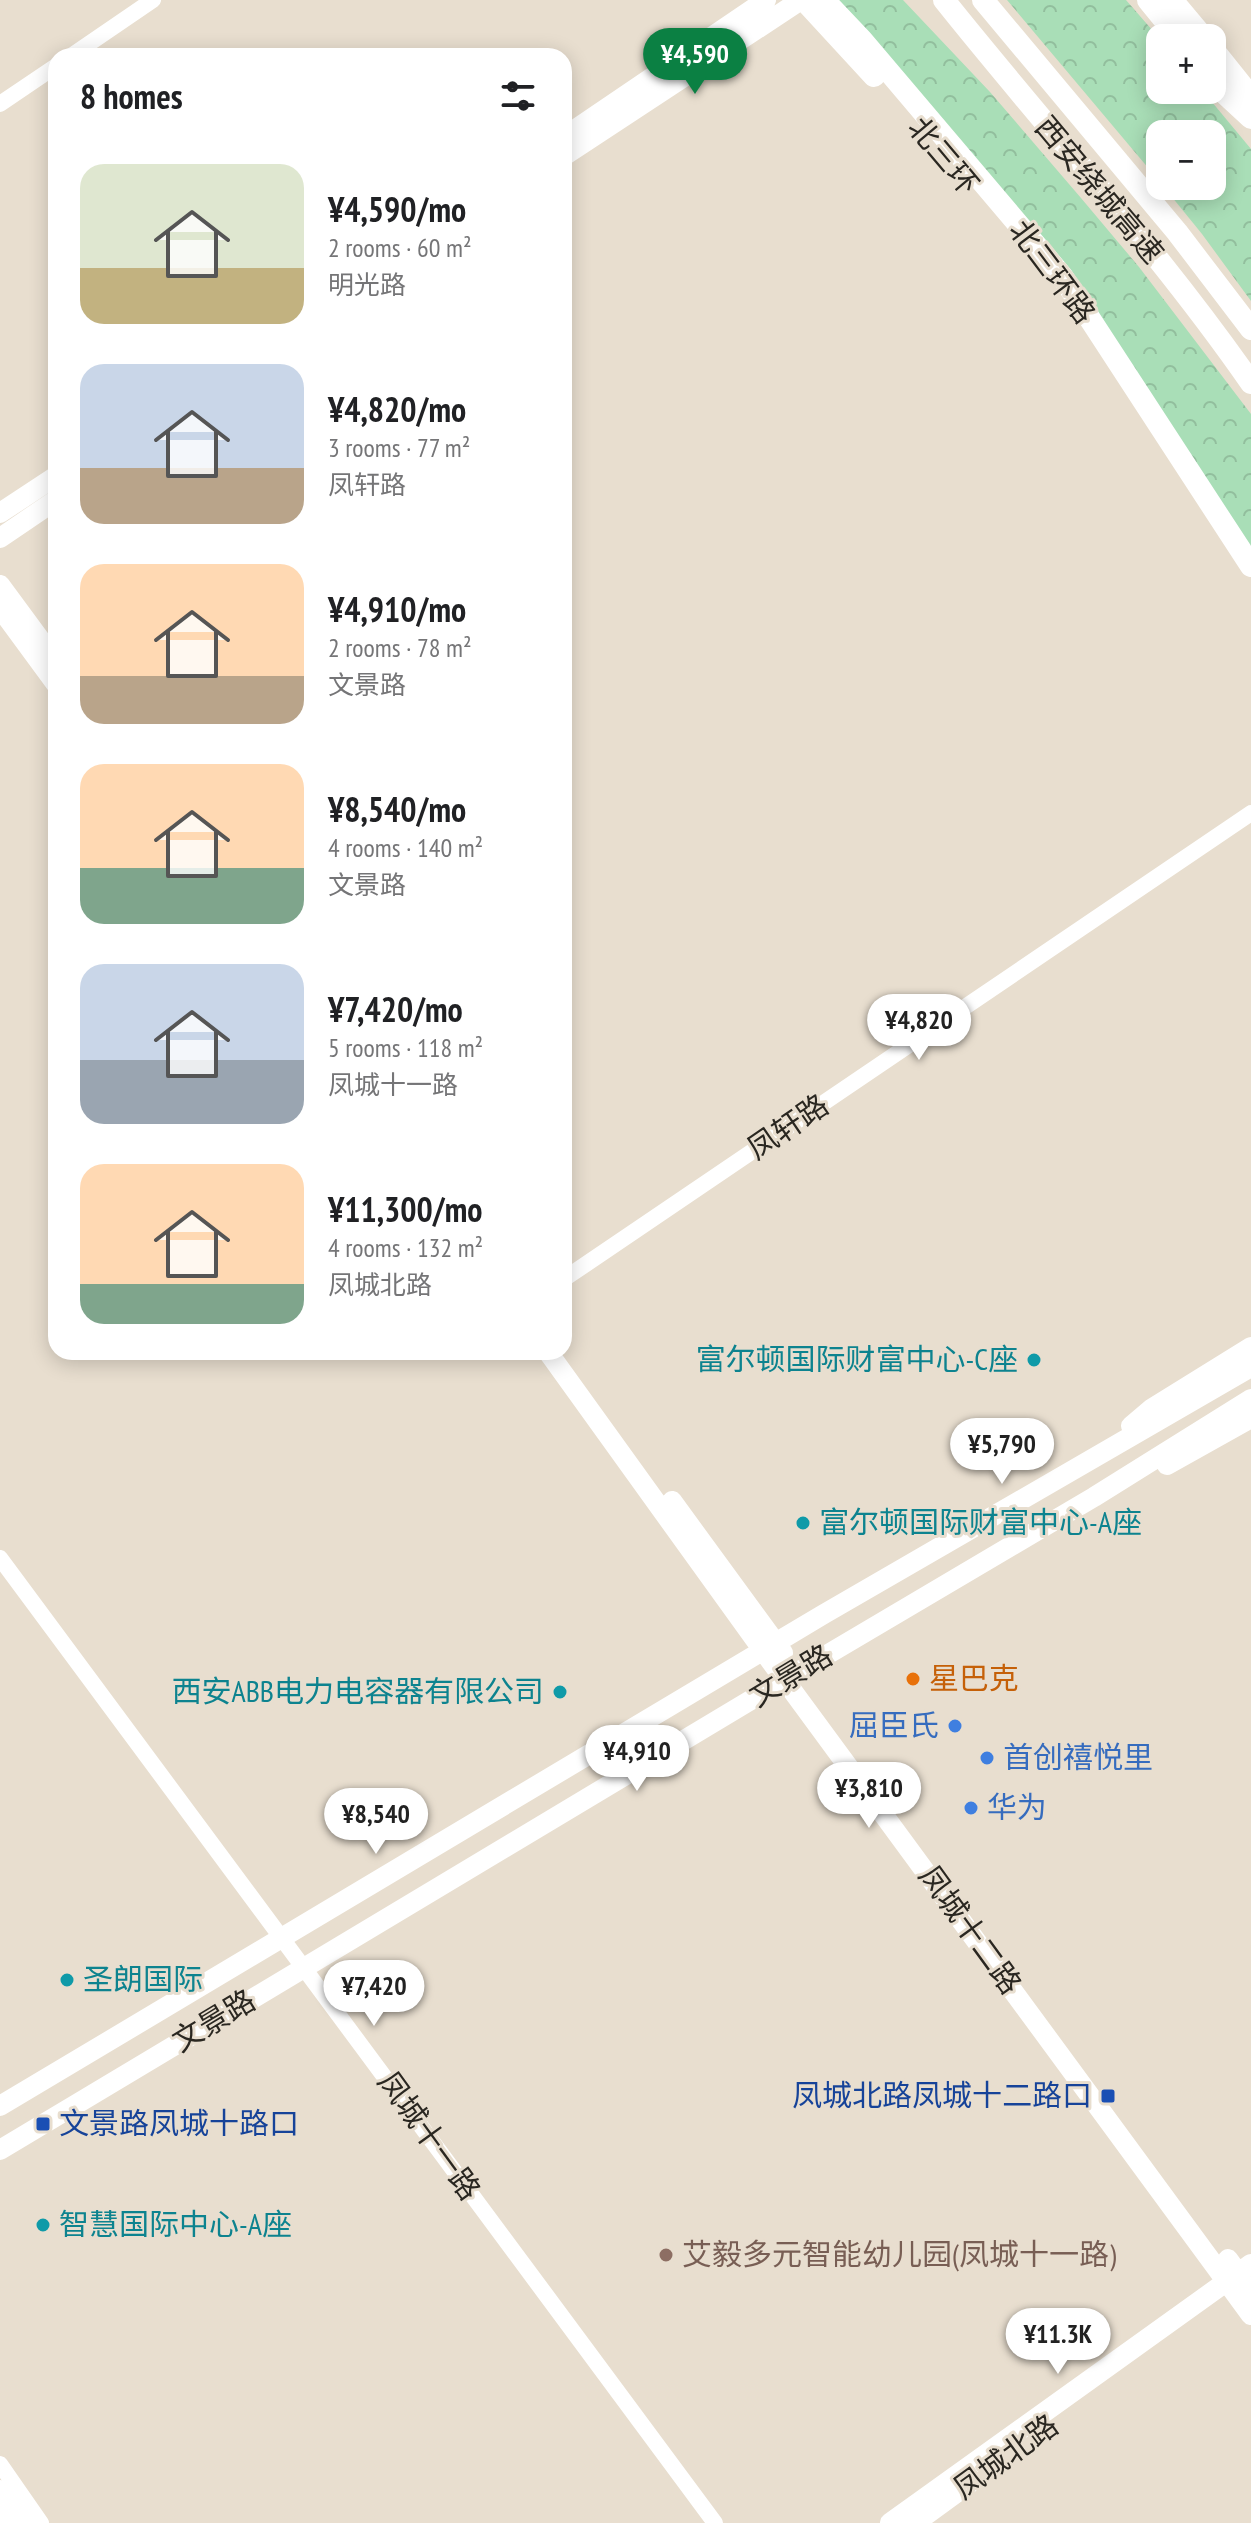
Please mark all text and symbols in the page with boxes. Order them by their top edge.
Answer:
map controls [1146,24,1226,200]
button: + [1146,24,1226,104]
pin: ¥4,590 [630,28,760,96]
text: ¥4,590 [661,37,729,70]
text: 8 homes [80,74,183,118]
icon: filters [496,74,540,118]
street label: 北三环 [900,108,988,202]
street label: 西安绕城高速 [1027,108,1173,271]
button: − [1146,120,1226,200]
text: ¥4,590/mo [328,187,466,231]
icon: home [144,196,240,292]
street label: 北三环路 [1002,211,1105,331]
text: 2 rooms · 60 m² [328,231,472,264]
text: 明光路 [328,268,406,301]
text: ¥4,820/mo [328,387,466,431]
icon: home [144,396,240,492]
text: 3 rooms · 77 m² [328,431,470,464]
text: 凤轩路 [328,468,406,501]
text: ¥4,910/mo [328,587,466,631]
icon: home [144,596,240,692]
text: 2 rooms · 78 m² [328,631,472,664]
text: 文景路 [328,668,406,701]
text: ¥8,540/mo [328,787,466,831]
icon: home [144,796,240,892]
text: 4 rooms · 140 m² [328,831,483,864]
text: 文景路 [328,868,406,901]
text: ¥7,420/mo [328,987,463,1031]
pin: ¥4,820 [854,994,984,1062]
icon: home [144,996,240,1092]
text: ¥4,820 [885,1003,953,1036]
text: 5 rooms · 118 m² [328,1031,483,1064]
text: 凤城十一路 [328,1068,458,1101]
street label: 凤轩路 [739,1084,835,1167]
text: ¥11,300/mo [328,1187,482,1231]
icon: home [144,1196,240,1292]
text: 4 rooms · 132 m² [328,1231,483,1264]
text: 凤城北路 [328,1268,432,1301]
place label: 富尔顿国际财富中心-C座 [696,1339,1018,1378]
marker: 富尔顿国际财富中心-C座 [1025,1351,1043,1369]
pin: ¥5,790 [937,1418,1067,1486]
text: ¥5,790 [968,1427,1036,1460]
place label: 富尔顿国际财富中心-A座 [819,1502,1142,1541]
marker: 富尔顿国际财富中心-A座 [794,1514,812,1532]
street label: 文景路 [742,1635,839,1715]
place label: 星巴克 [929,1658,1019,1697]
marker: 星巴克 [904,1670,922,1688]
place label: 西安ABB电力电容器有限公司 [172,1671,544,1710]
marker: 西安ABB电力电容器有限公司 [551,1683,569,1701]
place label: 屈臣氏 [849,1705,939,1744]
marker: 屈臣氏 [946,1717,964,1735]
pin: ¥4,910 [572,1725,702,1793]
text: ¥4,910 [603,1734,671,1767]
place label: 首创禧悦里 [1003,1737,1153,1776]
marker: 首创禧悦里 [978,1749,996,1767]
pin: ¥3,810 [804,1762,934,1830]
text: ¥3,810 [835,1771,903,1804]
place label: 华为 [987,1787,1047,1826]
pin: ¥8,540 [311,1788,441,1856]
text: ¥8,540 [342,1797,410,1830]
marker: 华为 [962,1799,980,1817]
street label: 凤城十二路 [911,1857,1031,2001]
place label: 圣朗国际 [83,1959,203,1998]
pin: ¥7,420 [309,1960,439,2028]
text: ¥7,420 [341,1969,407,2002]
marker: 圣朗国际 [58,1971,76,1989]
street label: 文景路 [165,1980,262,2060]
street label: 凤城十一路 [370,2063,490,2207]
place label: 凤城北路凤城十二路口 [792,2075,1092,2114]
marker: 凤城北路凤城十二路口 [1099,2087,1117,2105]
place label: 文景路凤城十路口 [59,2103,299,2142]
marker: 文景路凤城十路口 [34,2115,52,2133]
place label: 智慧国际中心-A座 [59,2204,292,2243]
marker: 智慧国际中心-A座 [34,2216,52,2234]
place label: 艾毅多元智能幼儿园(凤城十一路) [682,2234,1116,2273]
marker: 艾毅多元智能幼儿园(凤城十一路) [657,2246,675,2264]
pin: ¥11.3K [993,2308,1123,2376]
text: ¥11.3K [1024,2317,1092,2350]
street label: 凤城北路 [945,2405,1065,2507]

